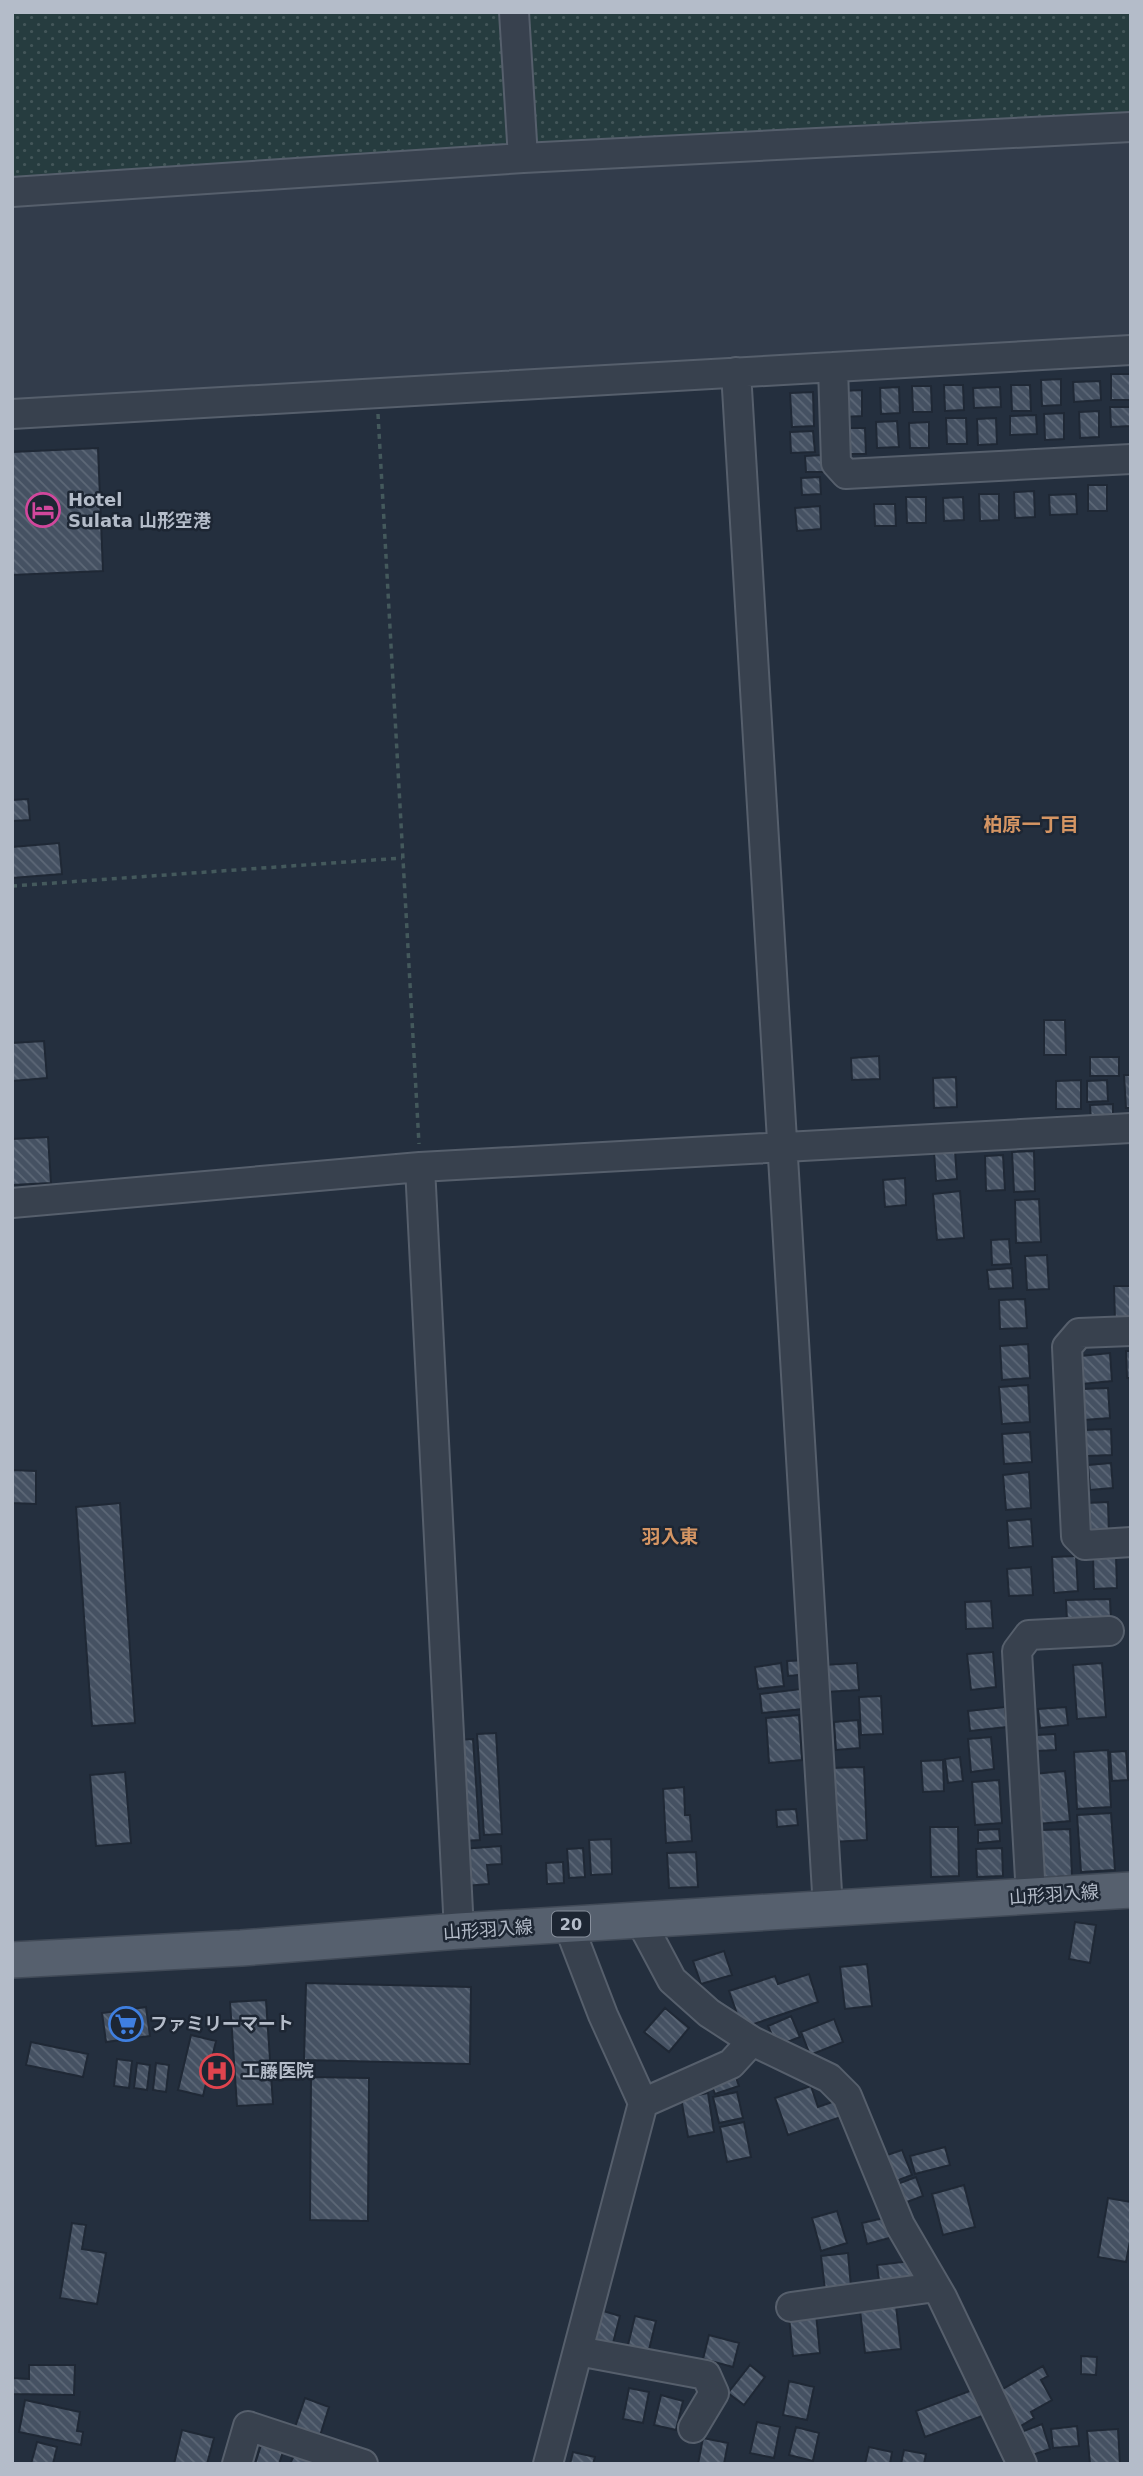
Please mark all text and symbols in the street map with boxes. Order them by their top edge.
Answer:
place label: Hotel Sulata 山形空港 [68,489,211,531]
hotel icon: Hotel Sulata 山形空港 [24,491,62,529]
district label: 柏原一丁目 [983,813,1079,835]
district label: 羽入東 [641,1525,699,1547]
street label: 山形羽入線 [1008,1881,1100,1908]
road number: 20 [552,1912,590,1936]
street label: 山形羽入線 [442,1916,534,1943]
supermarket icon: ファミリーマート [107,2005,145,2043]
place label: ファミリーマート [150,2013,294,2034]
hospital icon: 工藤医院 [198,2052,236,2090]
place label: 工藤医院 [242,2060,314,2081]

